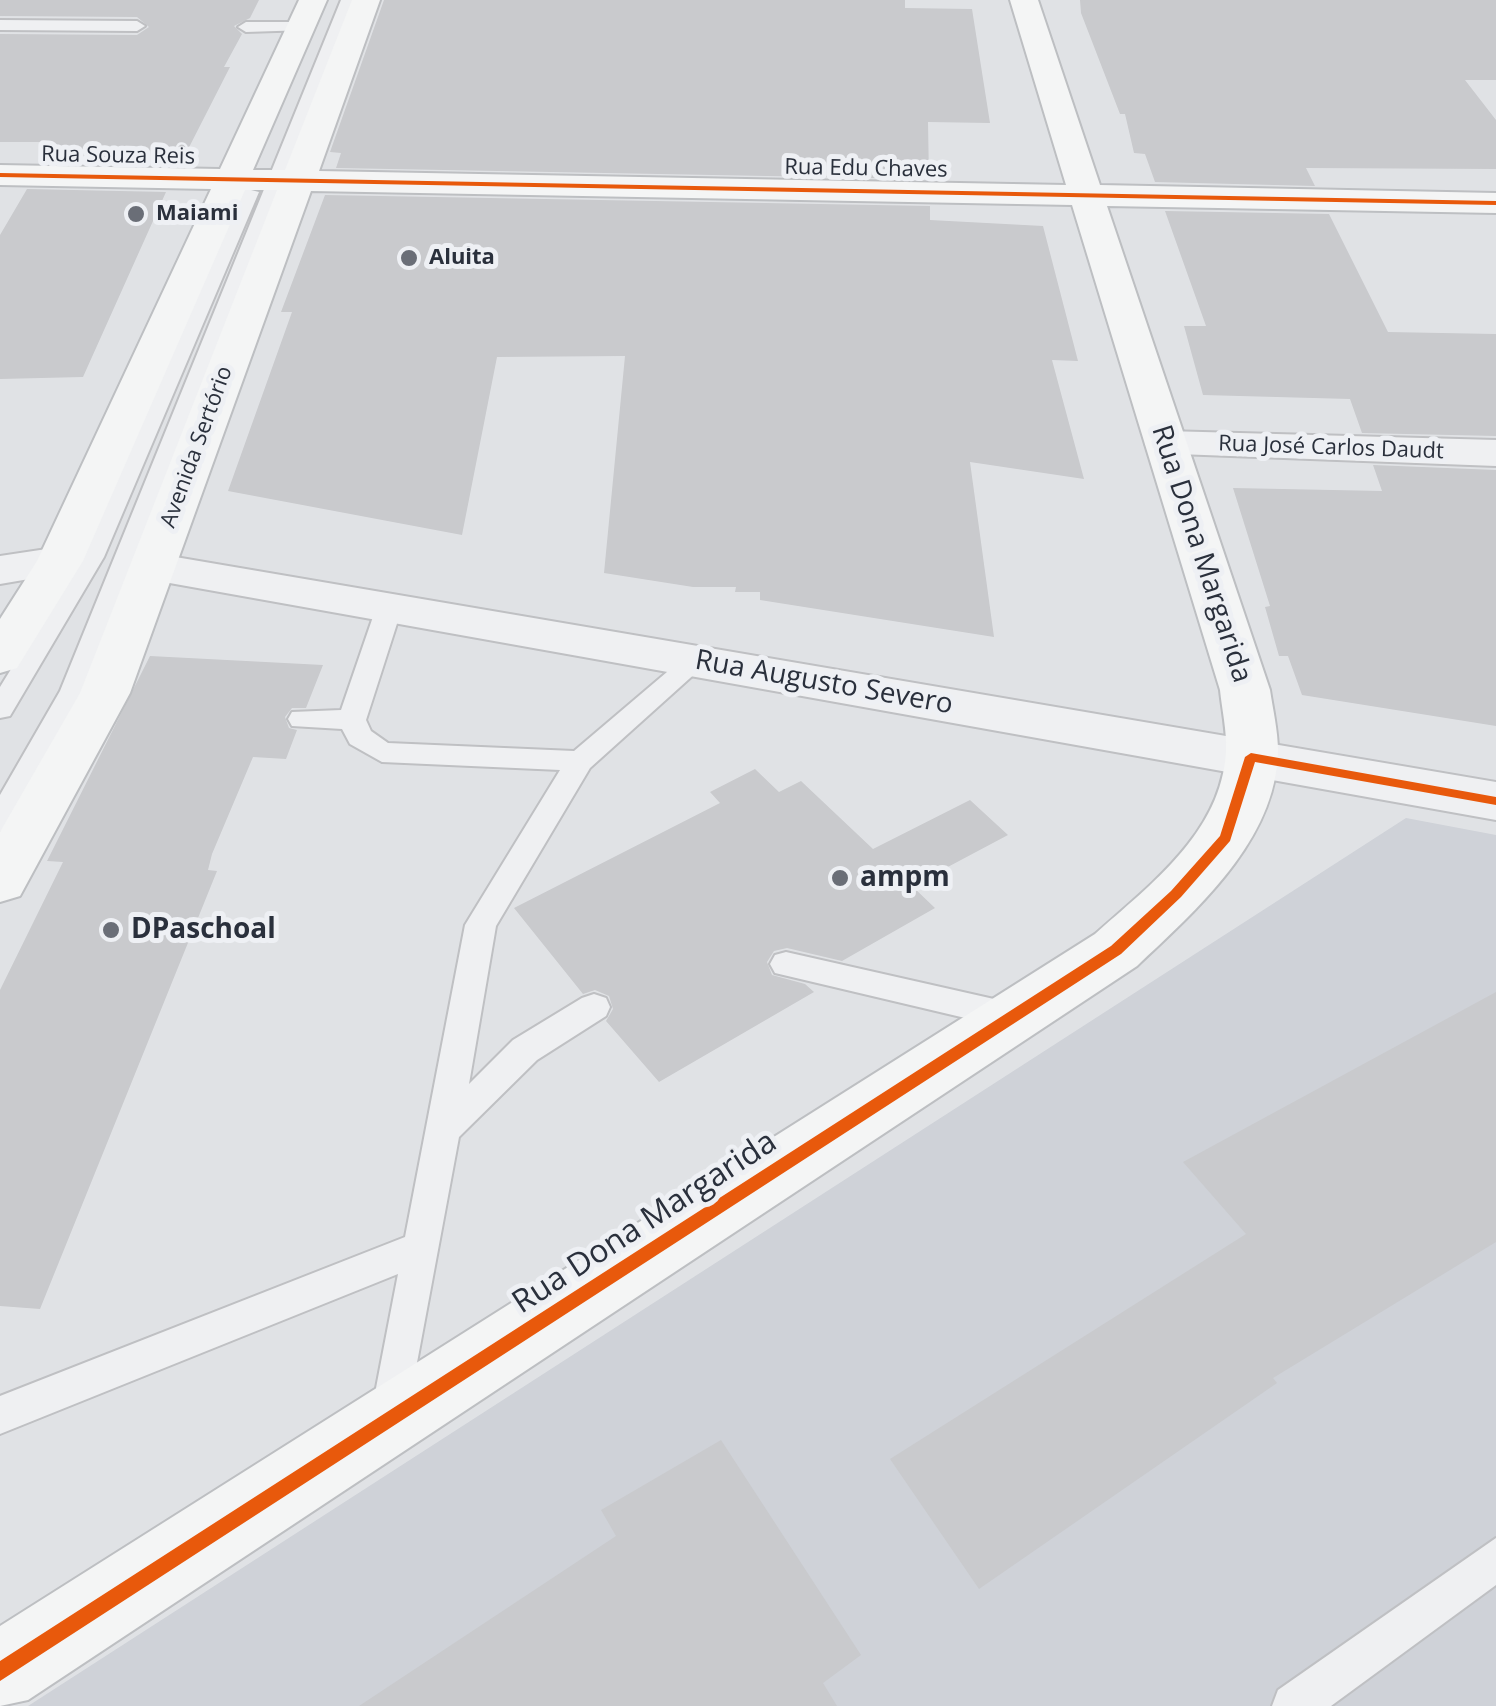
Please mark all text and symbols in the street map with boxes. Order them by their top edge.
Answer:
street label: Rua Souza Reis [41,141,195,171]
street label: Rua Edu Chaves [784,154,948,184]
place label: Maiami [156,201,238,227]
marker: Maiami [125,203,147,225]
place label: Aluita [429,245,495,271]
marker: Aluita [398,247,420,269]
street label: Avenida Sertório [156,363,238,531]
street label: Rua Dona Margarida [1144,421,1258,687]
street label: Rua José Carlos Daudt [1218,431,1444,465]
street label: Rua Augusto Severo [693,644,955,722]
place label: ampm [860,861,950,895]
marker: ampm [829,867,851,889]
place label: DPaschoal [131,913,276,947]
marker: DPaschoal [100,919,122,941]
street label: Rua Dona Margarida [506,1123,784,1323]

